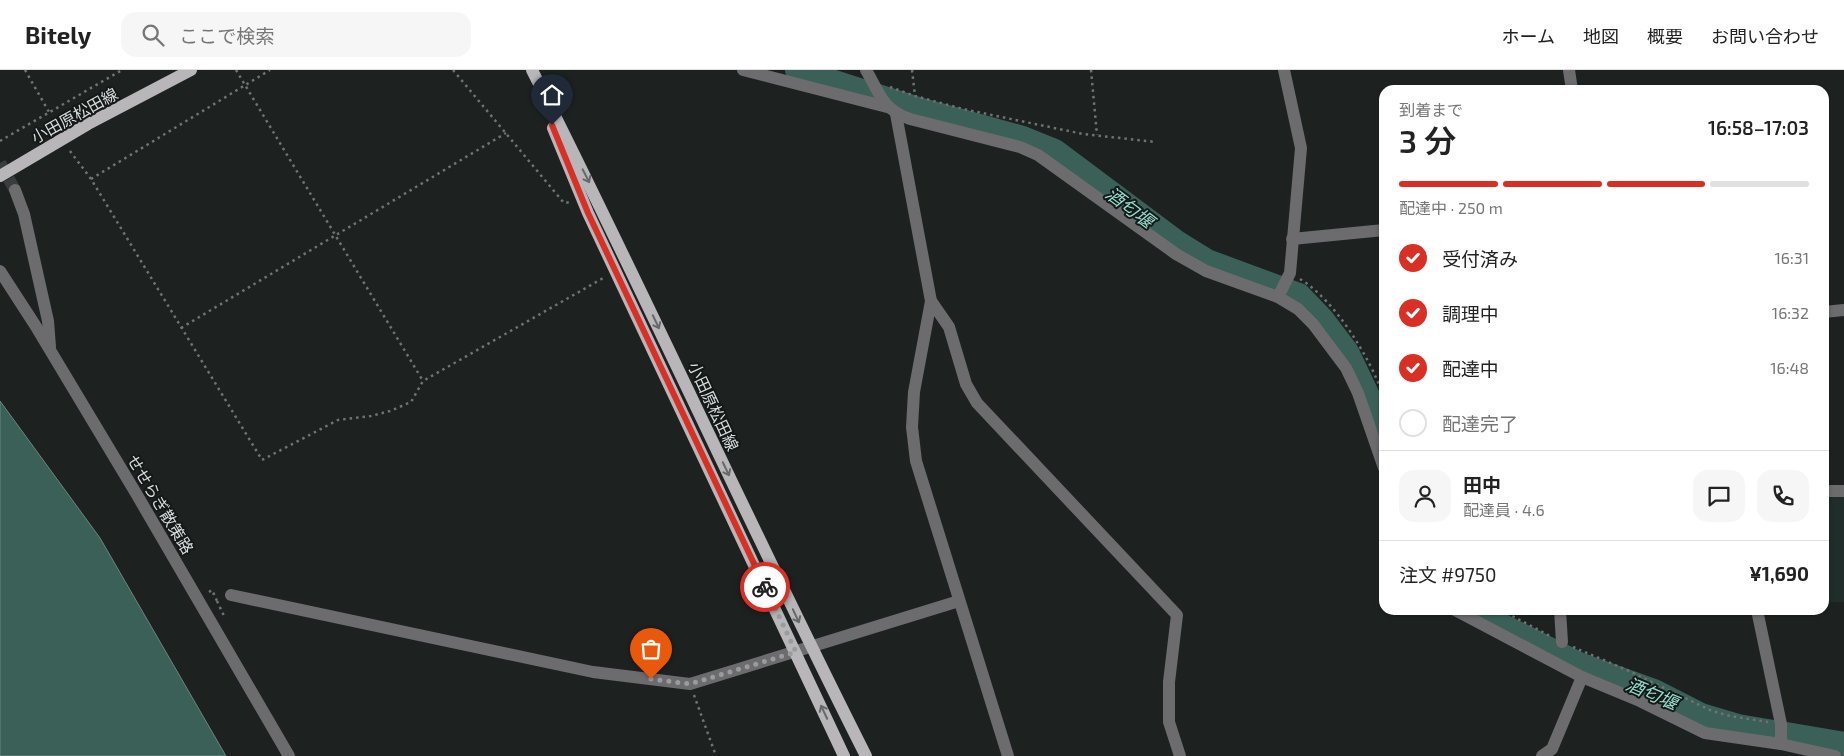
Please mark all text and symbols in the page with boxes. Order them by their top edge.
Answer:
search box [121,12,471,57]
text: Bitely [25,20,91,49]
icon: search [139,21,167,49]
text: ここで検索 [179,24,274,47]
text: ホーム [1502,25,1555,47]
text: 地図 [1583,25,1619,47]
text: 概要 [1647,25,1683,47]
text: お問い合わせ [1711,25,1819,47]
pin [531,74,573,125]
icon: home [538,81,566,109]
street label: 小田原松田線 [27,83,121,147]
text: 到着まで [1399,100,1463,119]
text: 16:58–17:03 [1708,116,1809,139]
text: 3 分 [1399,121,1456,159]
one-way arrow [581,168,591,183]
water label: 酒匂堰 [1102,182,1161,234]
text: 配達中 · 250 m [1399,198,1503,217]
icon: check [1399,244,1427,272]
text: 受付済み [1442,247,1518,270]
text: 16:31 [1774,248,1809,267]
icon: check [1399,299,1427,327]
text: 調理中 [1442,302,1499,325]
text: 16:32 [1772,303,1809,322]
one-way arrow [652,314,661,329]
icon: check [1399,354,1427,382]
text: 配達中 [1442,357,1499,380]
street label: 小田原松田線 [685,358,743,454]
text: 16:48 [1770,358,1809,377]
text: 配達完了 [1442,412,1518,435]
street label: せせらぎ散策路 [124,451,198,557]
one-way arrow [722,461,731,476]
button: person [1399,470,1451,522]
button: chat [1693,470,1745,522]
button: phone [1757,470,1809,522]
text: 田中 [1463,473,1501,496]
text: 配達員 · 4.6 [1463,500,1545,519]
courier [740,562,790,612]
text: ¥1,690 [1749,562,1809,585]
text: 注文 #9750 [1399,563,1497,586]
icon: bike [751,573,779,601]
one-way arrow [792,608,801,623]
pin [630,628,672,679]
icon: bag [637,635,665,663]
water label: 酒匂堰 [1623,672,1684,715]
one-way arrow [818,705,828,720]

